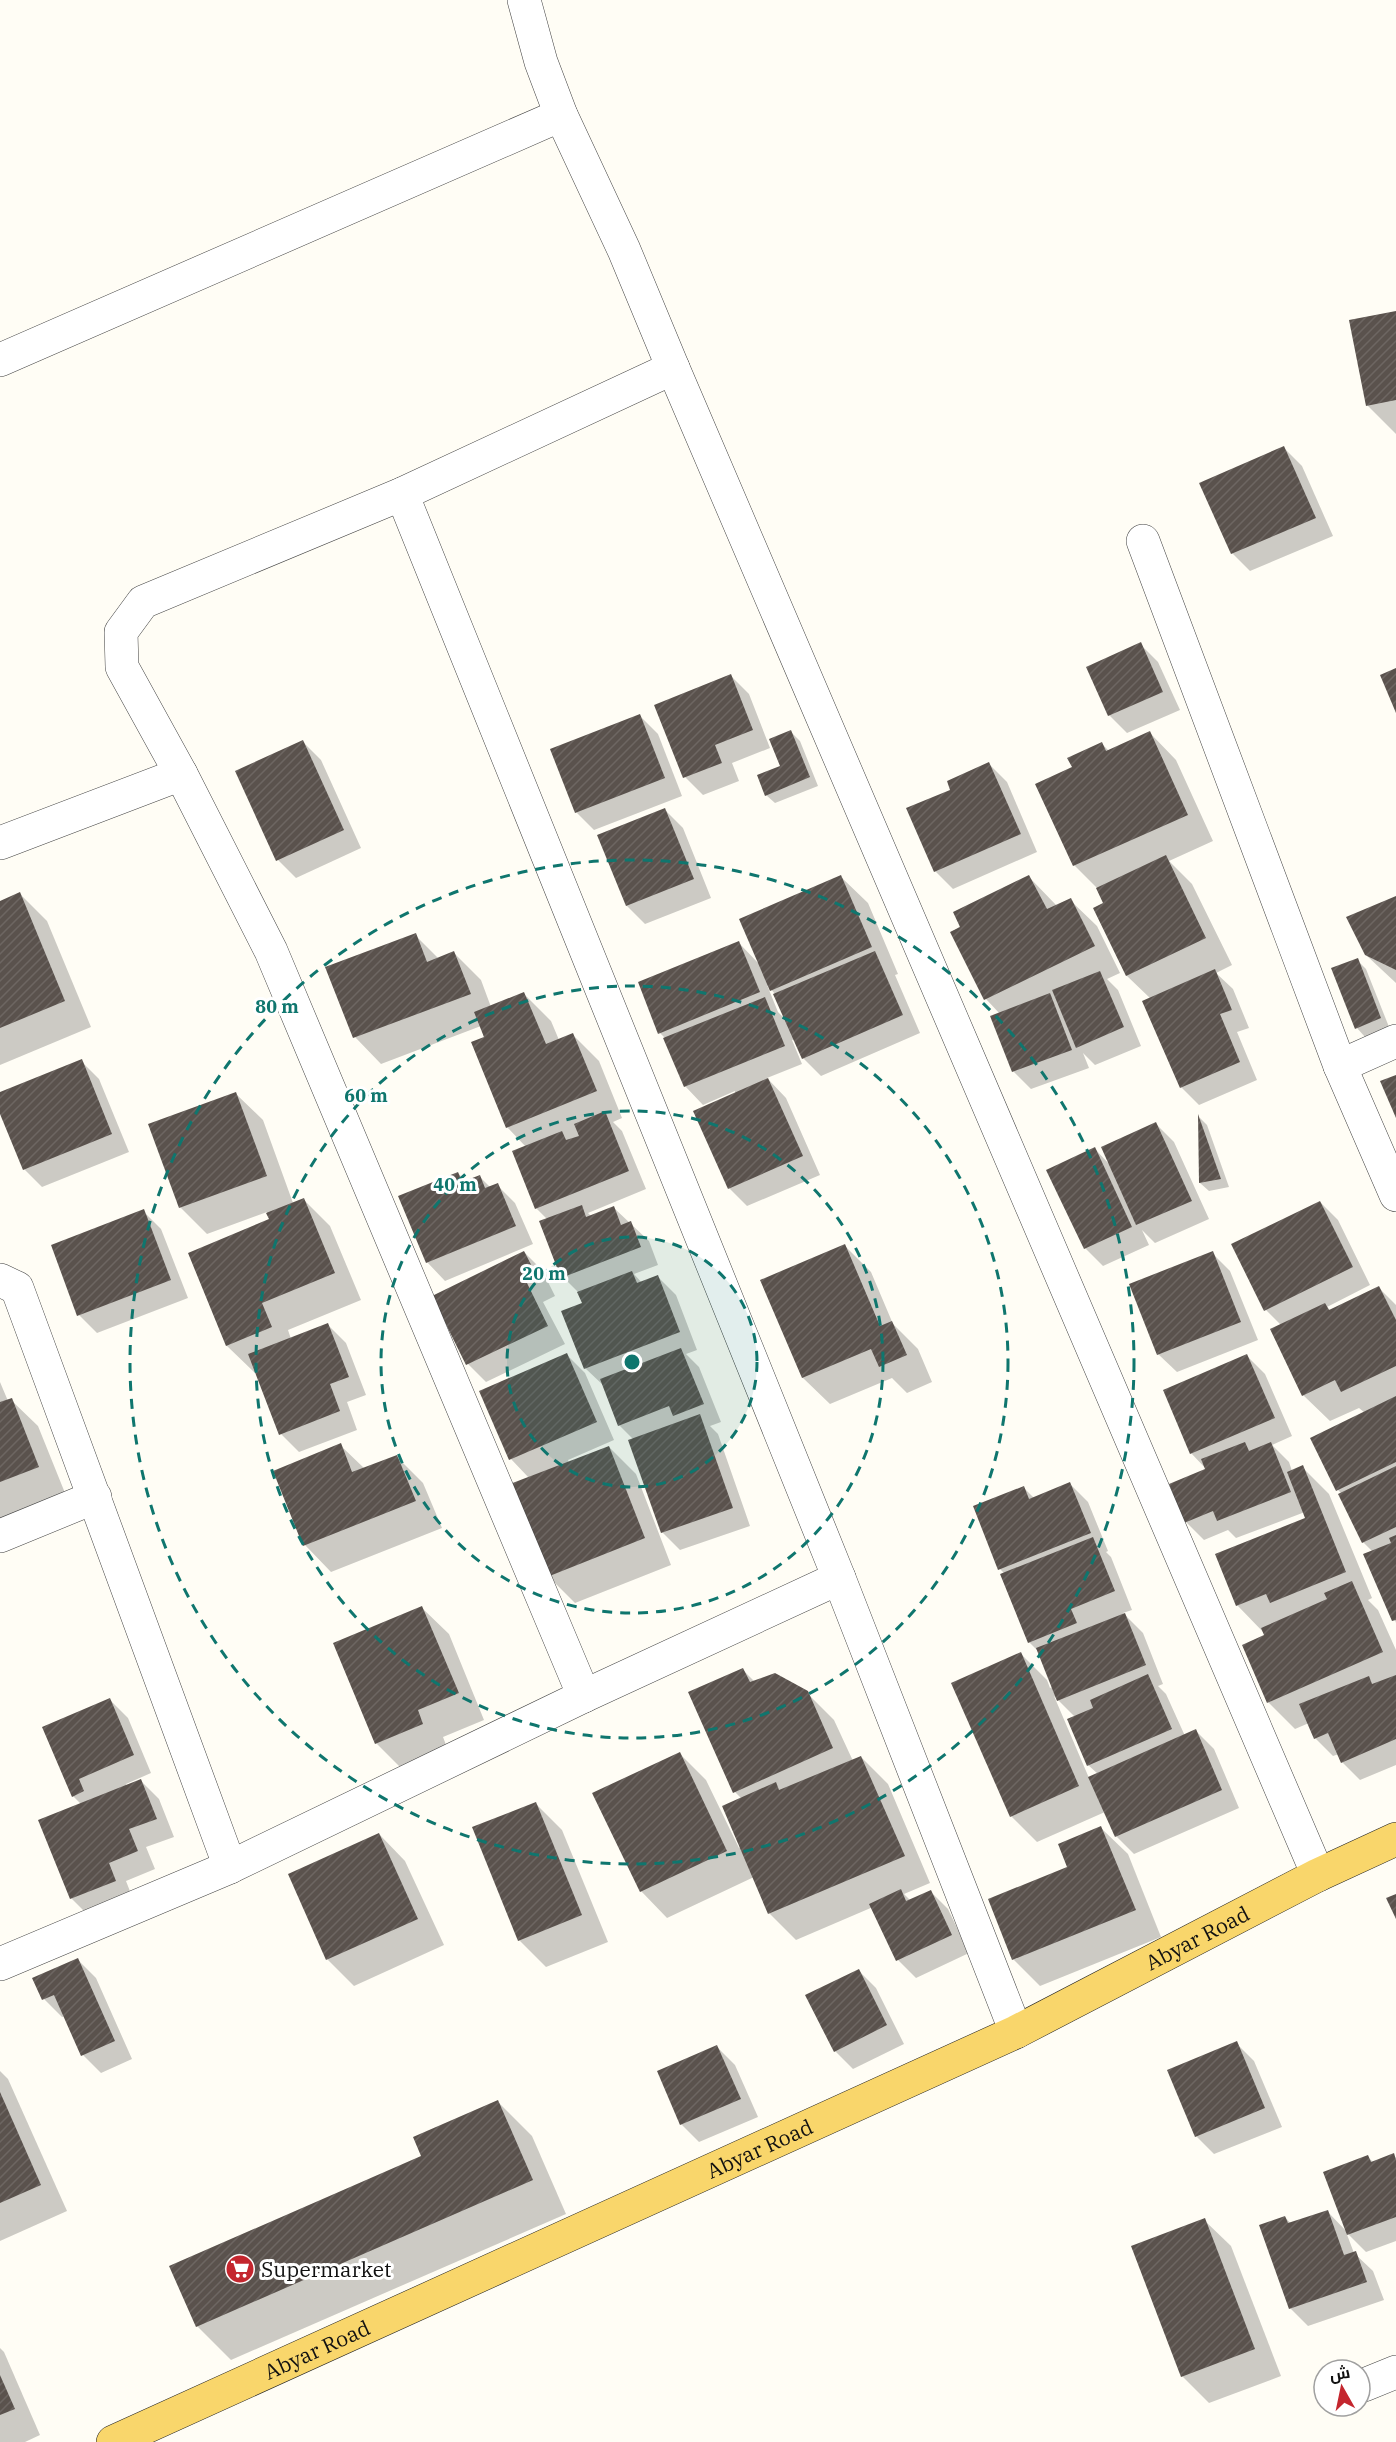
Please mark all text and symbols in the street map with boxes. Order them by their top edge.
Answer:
text: 80 m [255,995,299,1018]
text: 60 m [344,1084,388,1107]
text: 40 m [433,1173,477,1196]
text: 20 m [522,1262,566,1285]
centre of rings [622,1352,642,1372]
street label: Abyar Road [1140,1899,1254,1976]
street label: Abyar Road [702,2112,817,2185]
supermarket icon: Supermarket [224,2253,256,2285]
place label: Supermarket [261,2255,391,2283]
street label: Abyar Road [259,2313,375,2386]
north arrow [1312,2358,1372,2418]
text: ش [1328,2362,1351,2385]

